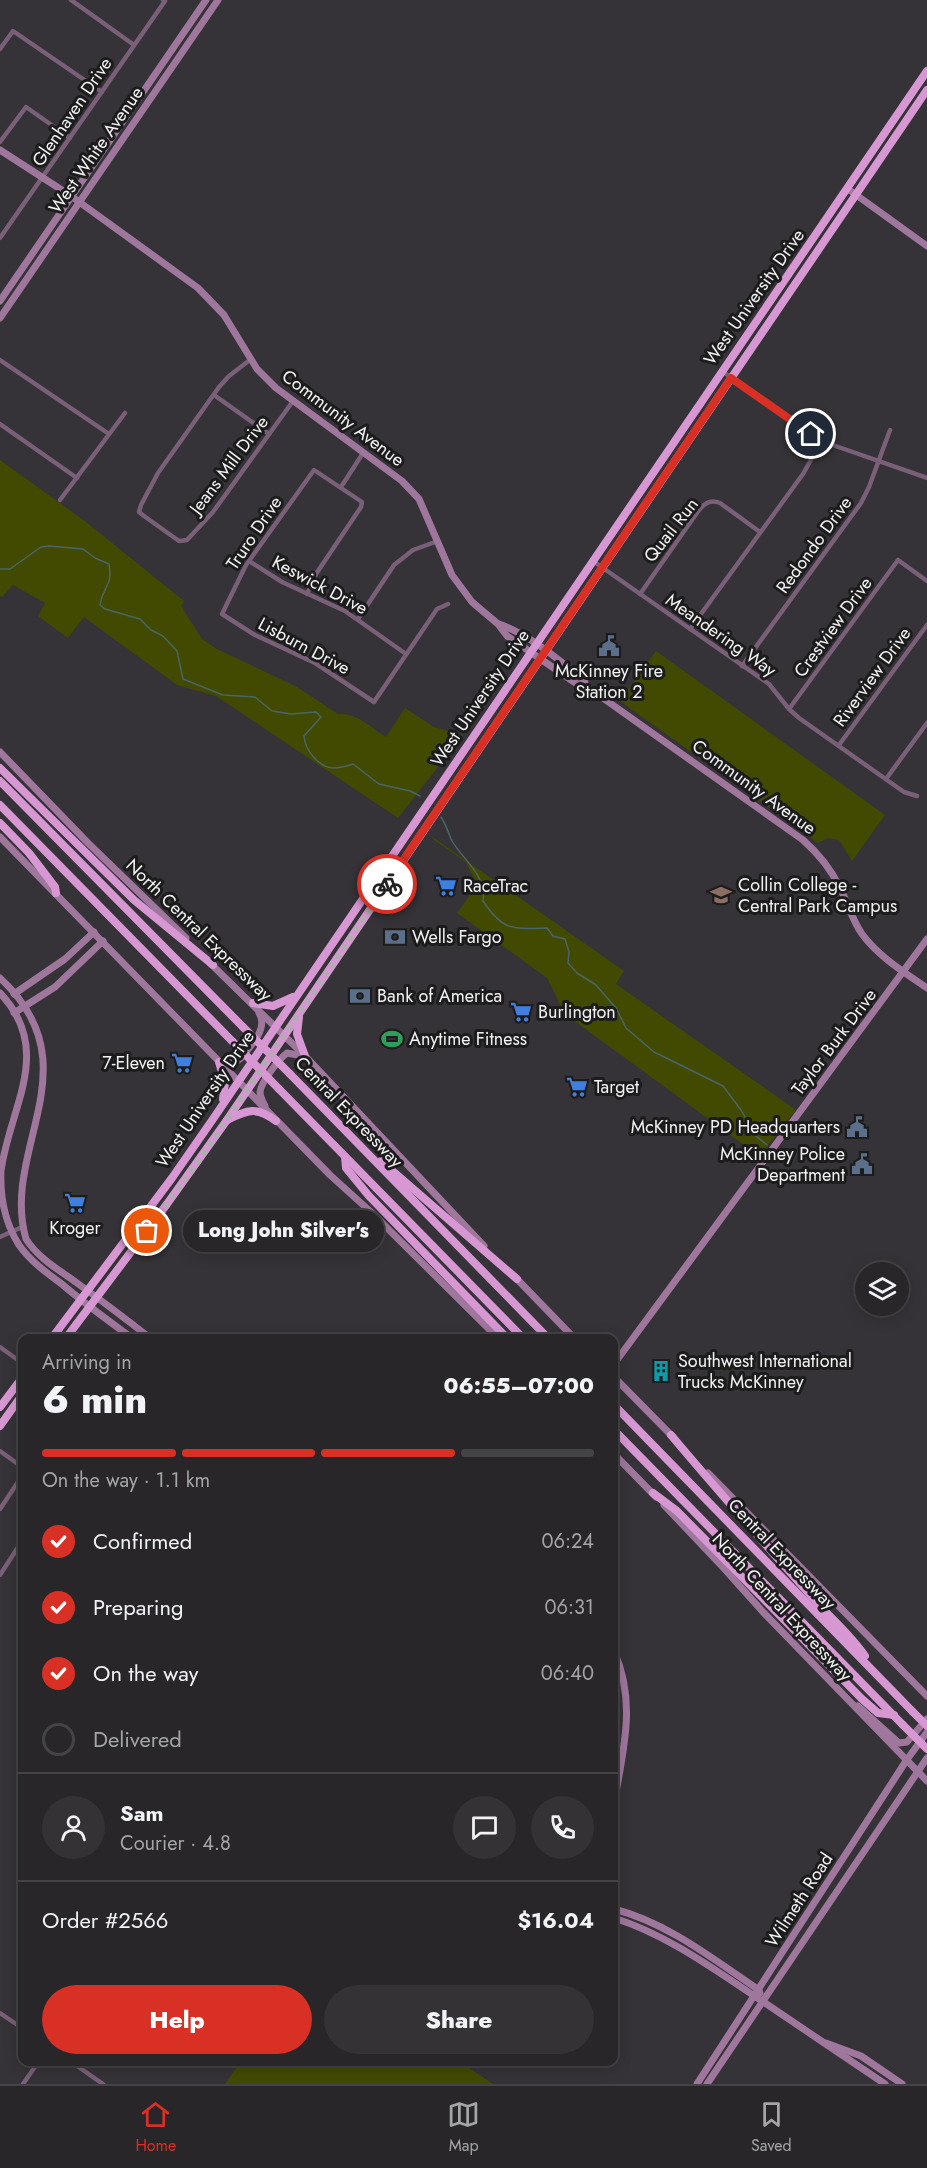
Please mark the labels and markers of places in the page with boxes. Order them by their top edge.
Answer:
pin [785,408,836,459]
public building icon: McKinney Fire Station 2 [597,634,621,658]
place label: McKinney Fire Station 2 [555,658,663,705]
place label: Collin College - Central Park Campus [738,872,897,919]
place label: RaceTrac [463,873,528,899]
supermarket icon: RaceTrac [434,874,458,898]
school or university icon: Collin College - Central Park Campus [709,883,733,907]
place label: Wells Fargo [412,924,502,950]
bank icon: Wells Fargo [383,925,407,949]
place label: Bank of America [377,983,502,1009]
bank icon: Bank of America [348,984,372,1008]
place label: Burlington [538,999,616,1025]
supermarket icon: Burlington [509,1000,533,1024]
place label: Anytime Fitness [409,1026,527,1052]
sports icon: Anytime Fitness [380,1027,404,1051]
place label: 7-Eleven [102,1050,165,1076]
supermarket icon: 7-Eleven [170,1051,194,1075]
place label: Target [594,1074,640,1100]
supermarket icon: Target [565,1075,589,1099]
place label: McKinney PD Headquarters [631,1114,840,1140]
public building icon: McKinney PD Headquarters [845,1115,869,1139]
place label: McKinney Police Department [720,1141,846,1188]
public building icon: McKinney Police Department [850,1152,874,1176]
supermarket icon: Kroger [63,1191,87,1215]
pin [121,1205,172,1256]
callout: Long John Silver's [183,1210,384,1252]
place label: Kroger [49,1215,102,1241]
place label: Southwest International Trucks McKinney [678,1348,852,1395]
building icon: Southwest International Trucks McKinney [649,1359,673,1383]

